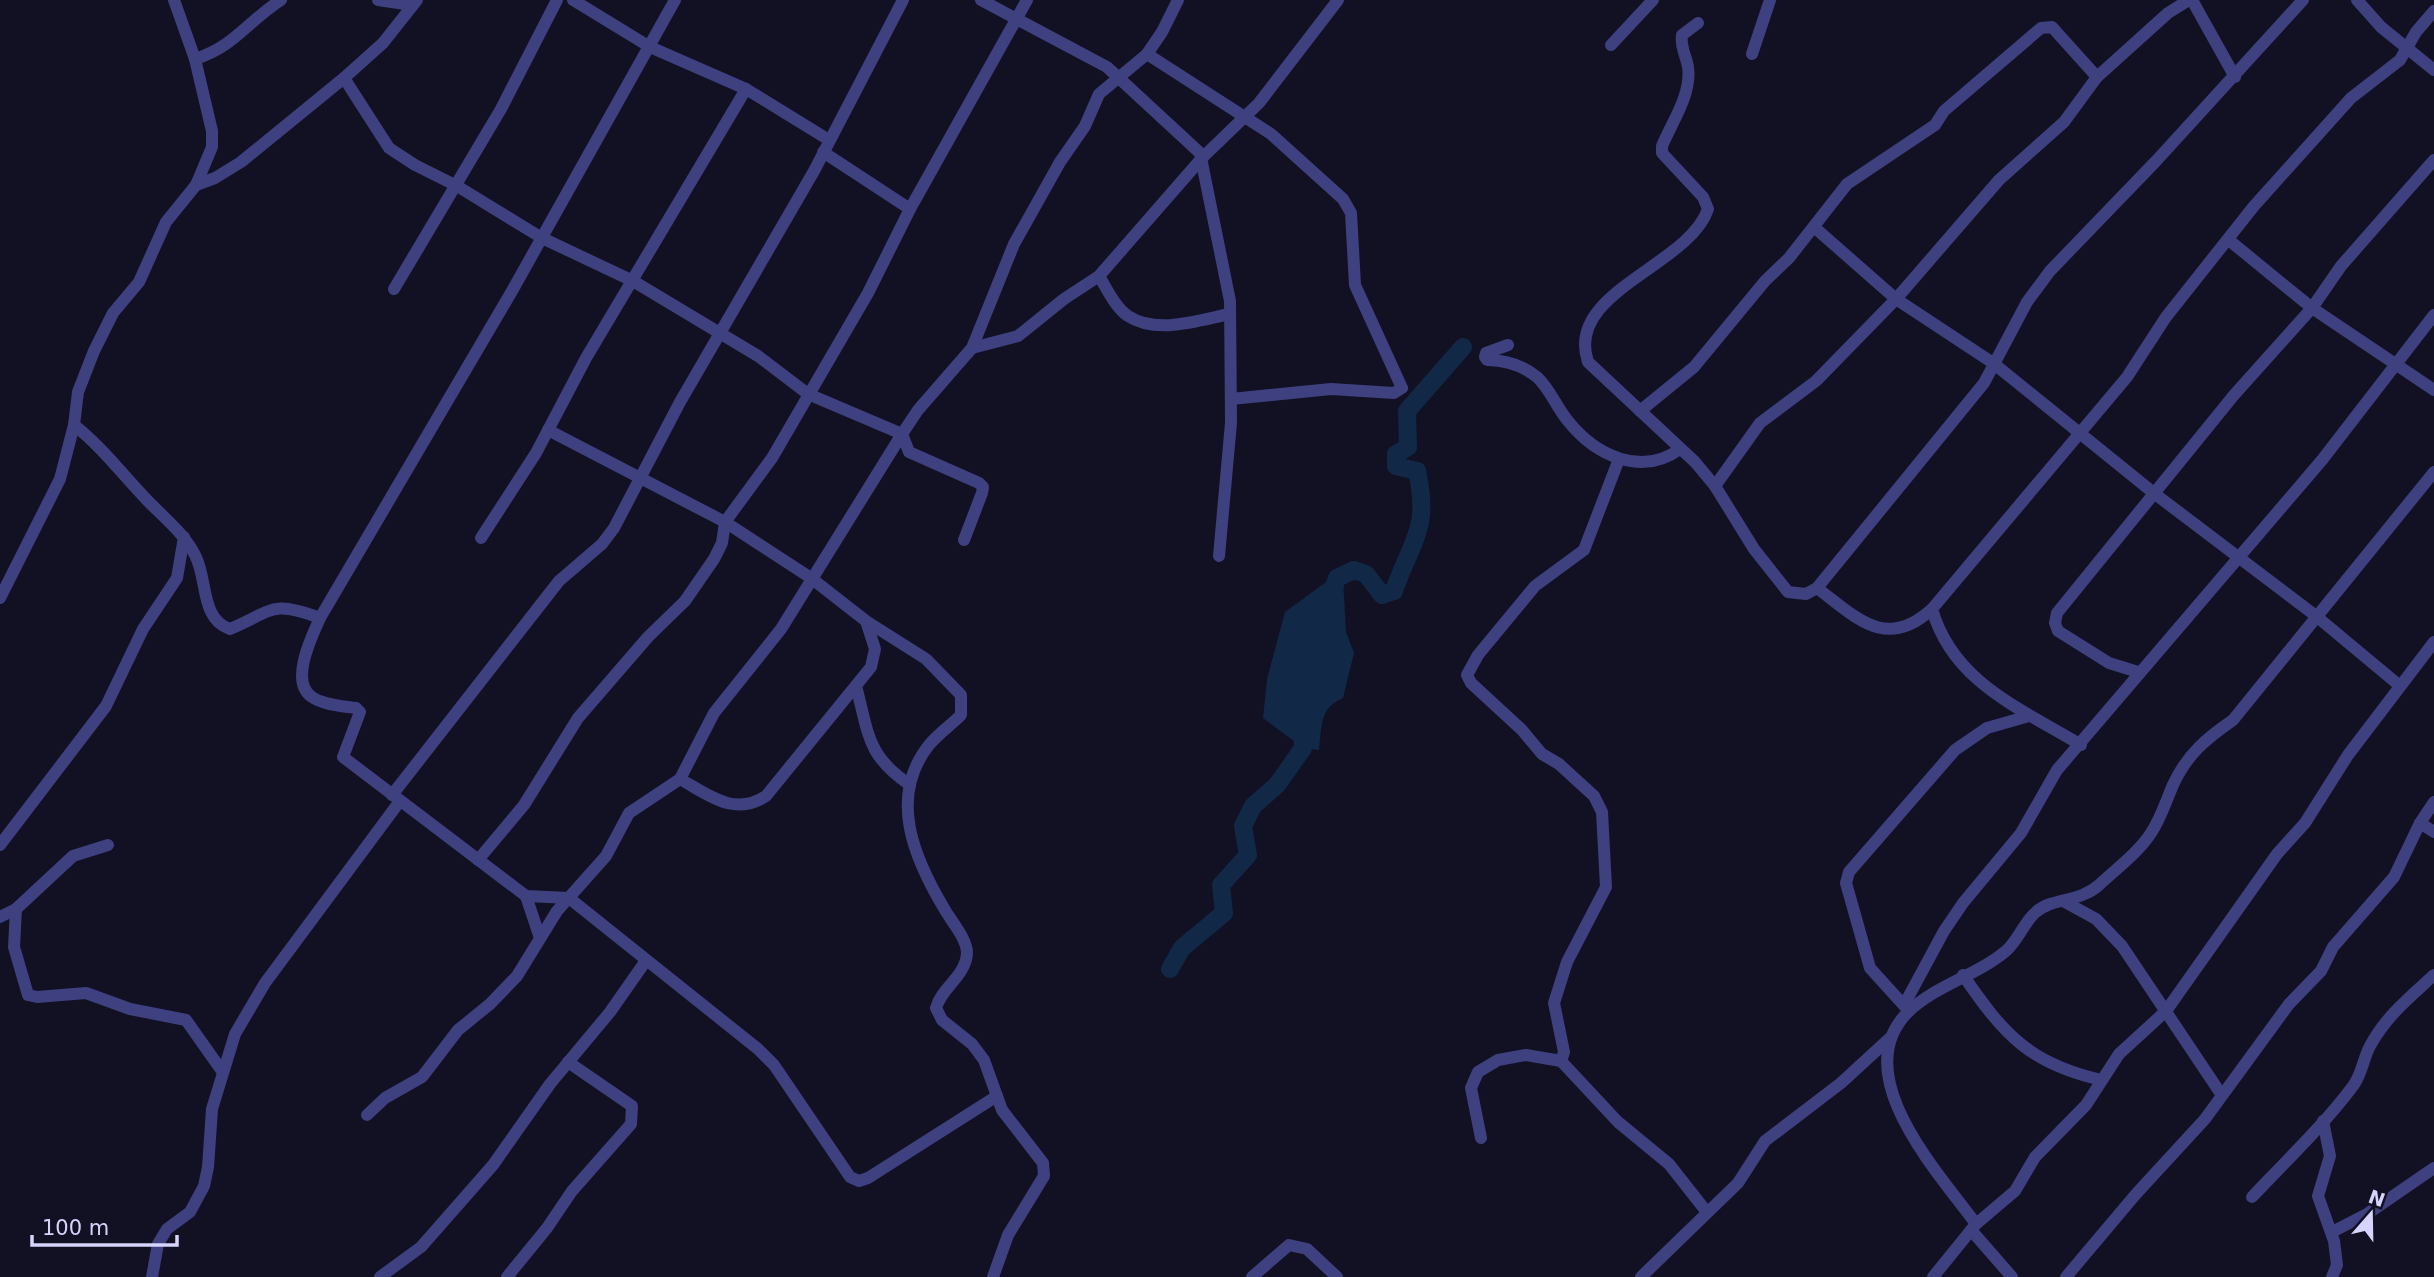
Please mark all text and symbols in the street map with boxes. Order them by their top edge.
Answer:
north arrow [2336,1179,2406,1249]
text: N [2366,1185,2388,1211]
scale bar [32,1204,177,1248]
text: 100 m [42,1216,109,1240]

